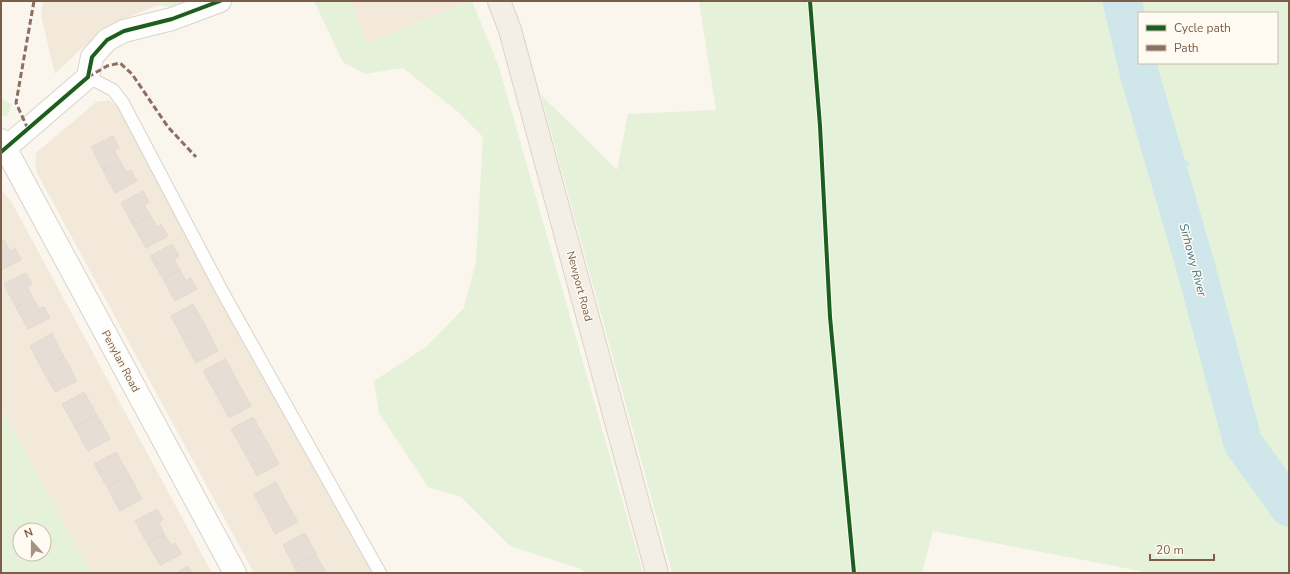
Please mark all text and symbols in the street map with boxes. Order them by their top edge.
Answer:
legend [1138,12,1278,64]
text: Cycle path [1174,20,1231,36]
text: Path [1174,40,1199,56]
water label: Sirhowy River [1176,222,1211,299]
street label: Newport Road [563,249,596,323]
street label: Penylan Road [98,328,143,395]
north arrow [12,522,52,562]
text: N [22,525,35,542]
scale bar [1150,536,1214,562]
text: 20 m [1156,542,1184,558]

